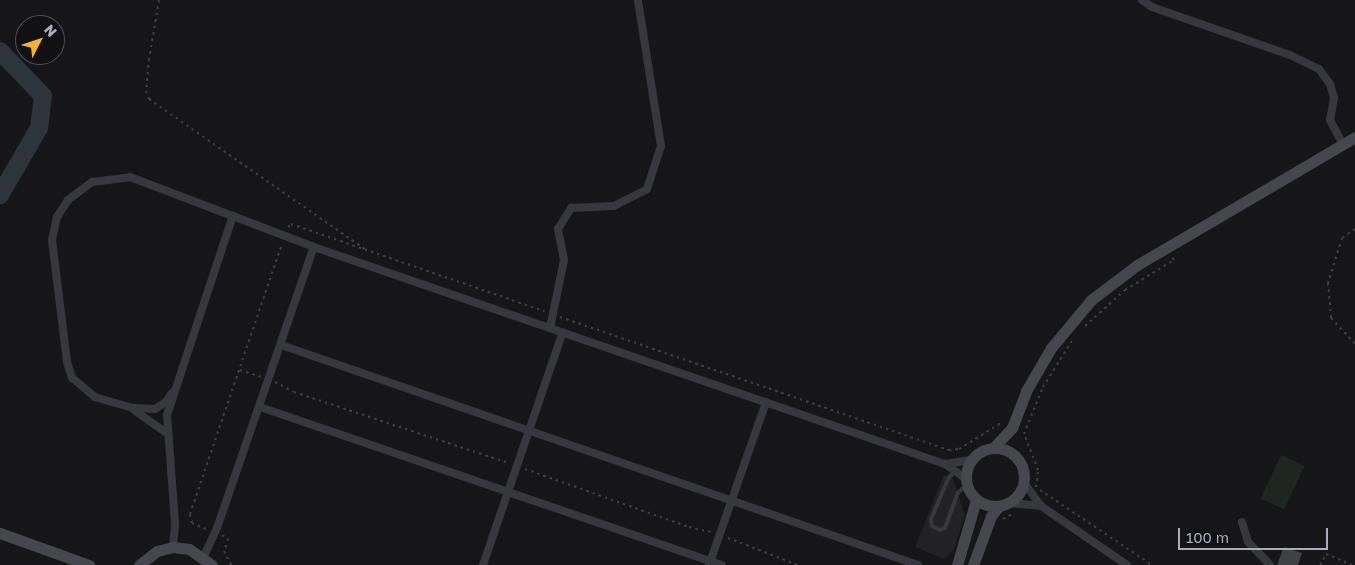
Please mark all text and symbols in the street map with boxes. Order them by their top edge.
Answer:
north arrow [15,15,65,65]
text: N [41,21,61,40]
scale bar [1180,518,1330,550]
text: 100 m [1186,528,1229,546]

